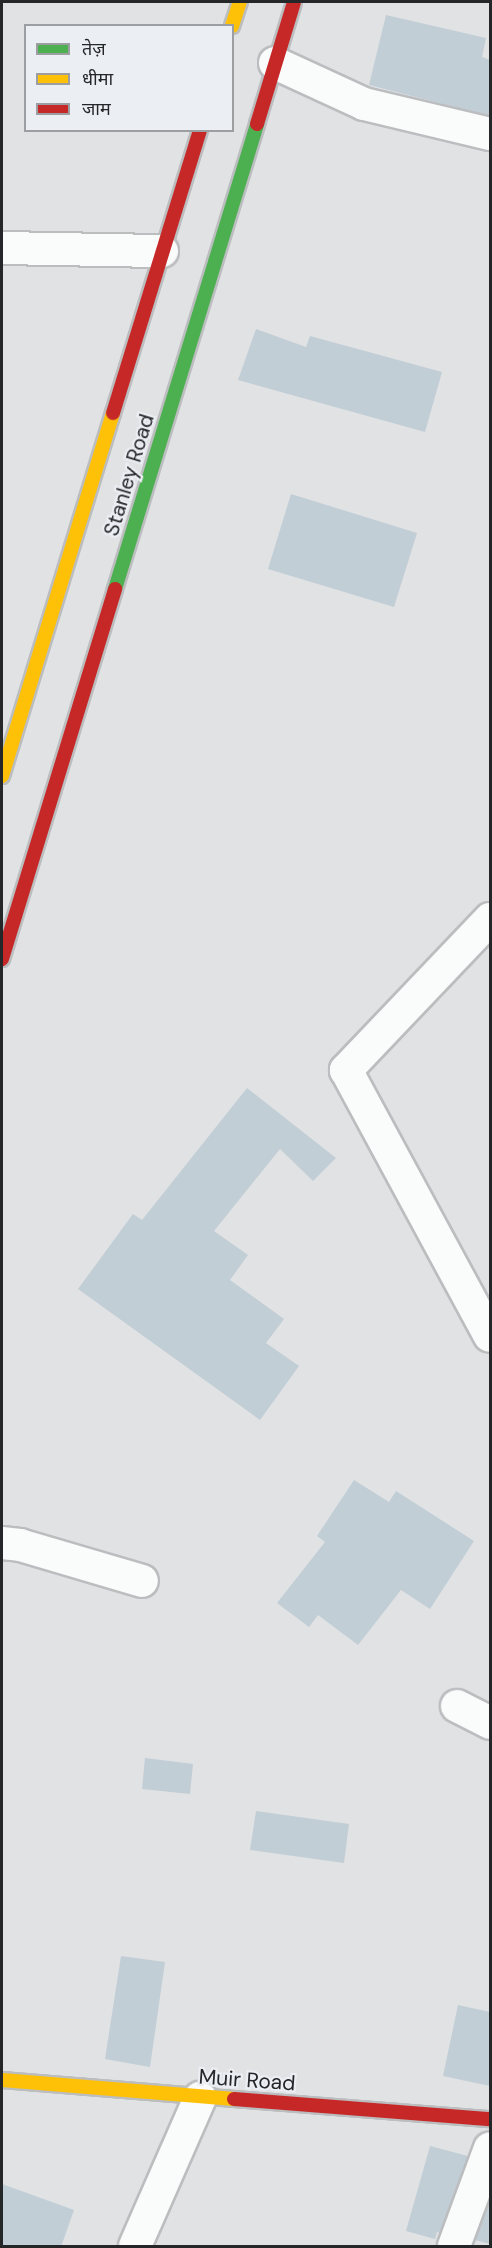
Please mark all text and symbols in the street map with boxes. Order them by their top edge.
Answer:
legend [24,24,234,132]
text: तेज़ [82,37,106,61]
text: धीमा [82,67,113,91]
text: जाम [82,97,111,121]
street label: Stanley Road [98,411,160,539]
street label: Muir Road [198,2064,296,2096]

